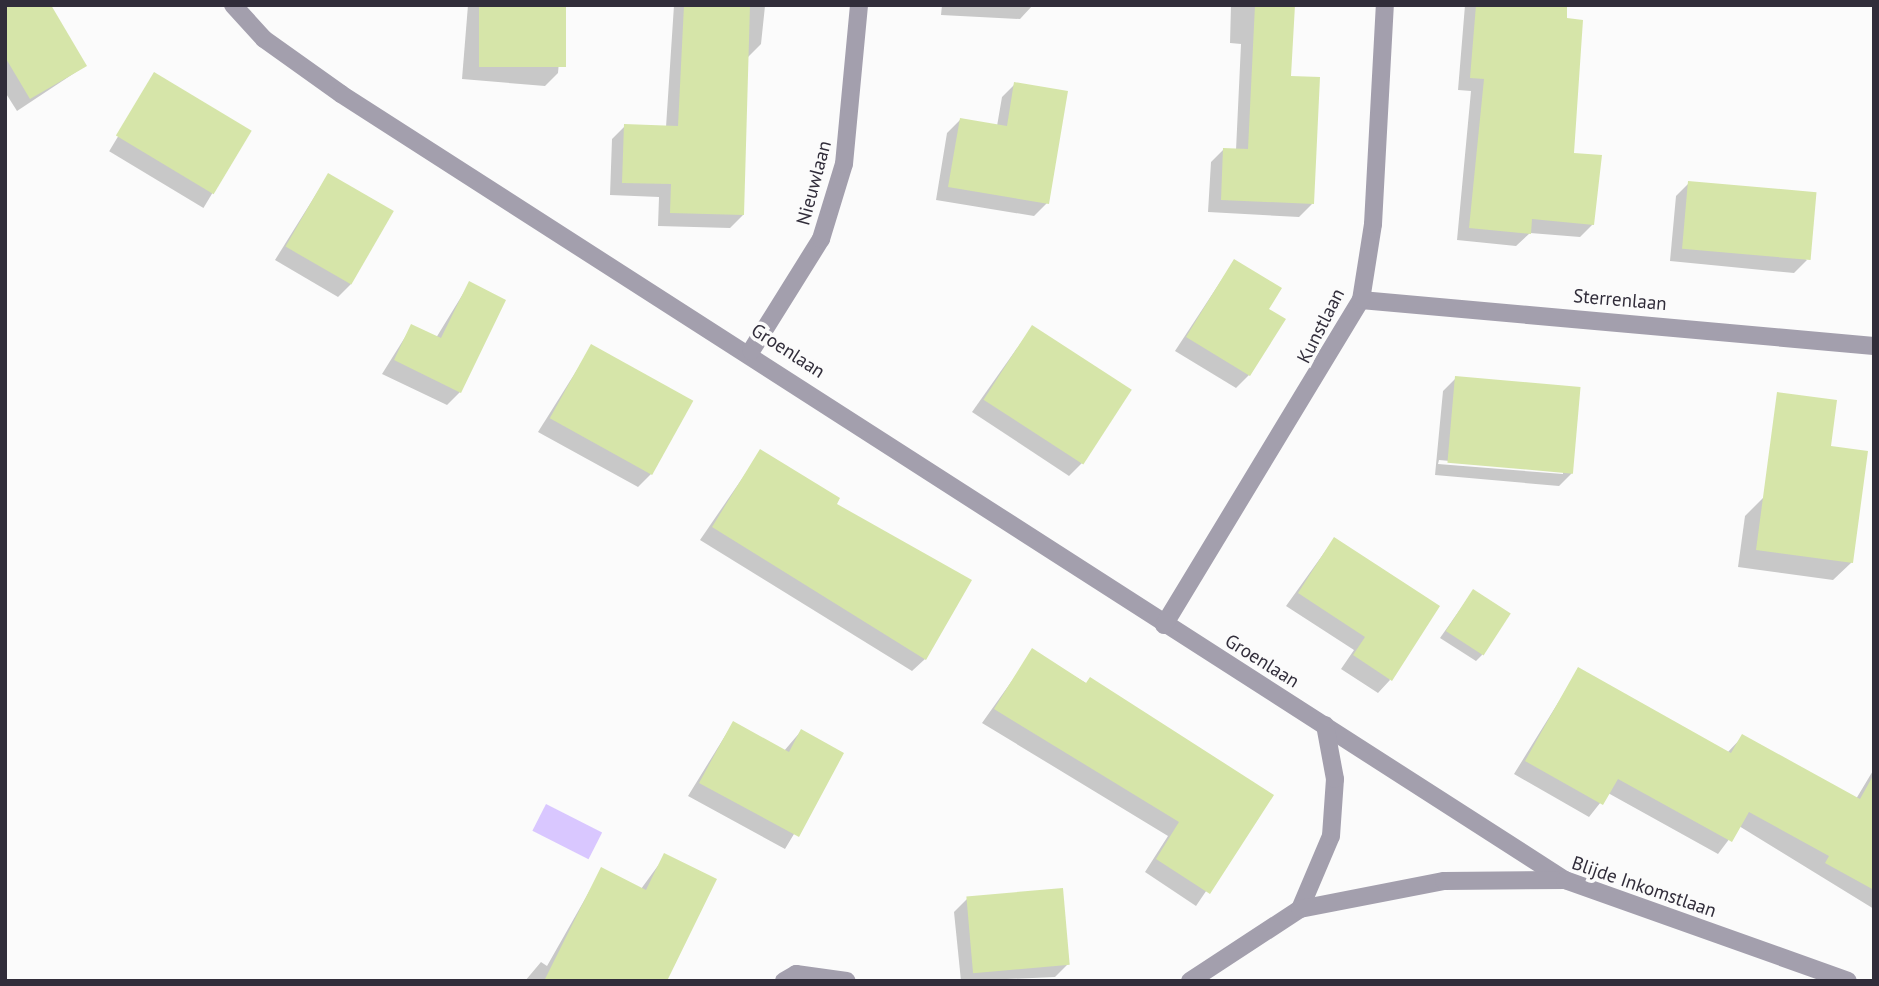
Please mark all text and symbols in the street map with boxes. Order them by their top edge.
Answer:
street label: Nieuwlaan [792,138,836,228]
street label: Kunstlaan [1292,285,1350,367]
street label: Sterrenlaan [1572,285,1668,315]
street label: Groenlaan [747,319,829,383]
street label: Groenlaan [1221,629,1303,693]
street label: Blijde Inkomstlaan [1569,852,1719,922]

